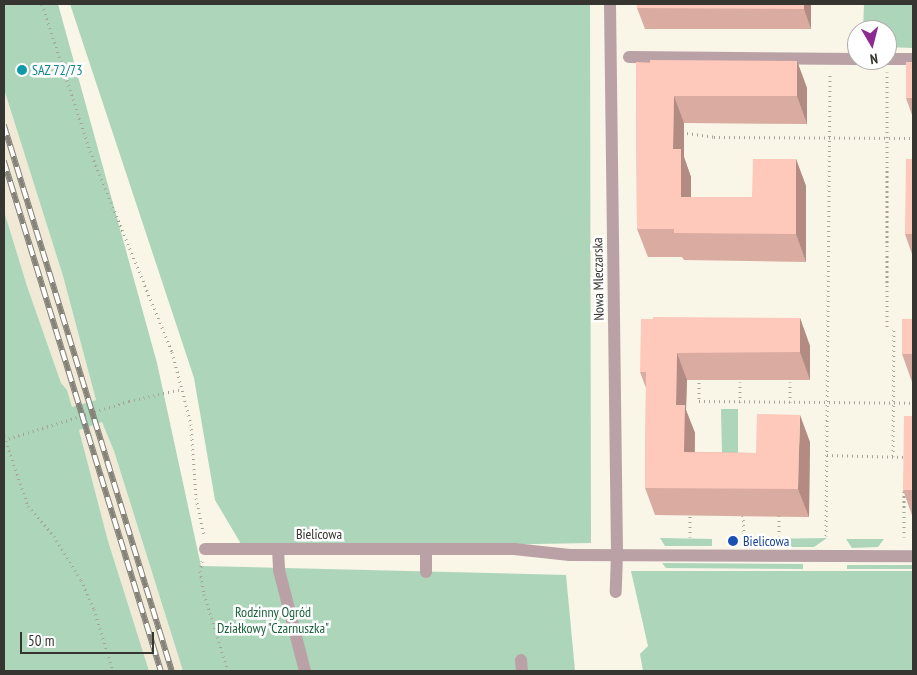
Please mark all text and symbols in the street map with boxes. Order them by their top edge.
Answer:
north arrow [847,20,897,70]
text: N [869,49,879,68]
place label: SAZ 72/73 [32,62,83,78]
marker: SAZ 72/73 [16,64,28,76]
street label: Nowa Mleczarska [589,237,607,321]
street label: Bielicowa [296,526,342,542]
place label: Bielicowa [743,533,789,549]
marker: Bielicowa [727,535,739,547]
park label: Rodzinny Ogród Działkowy "Czarnuszka" [217,604,329,636]
scale bar [22,622,156,654]
text: 50 m [28,631,54,650]

